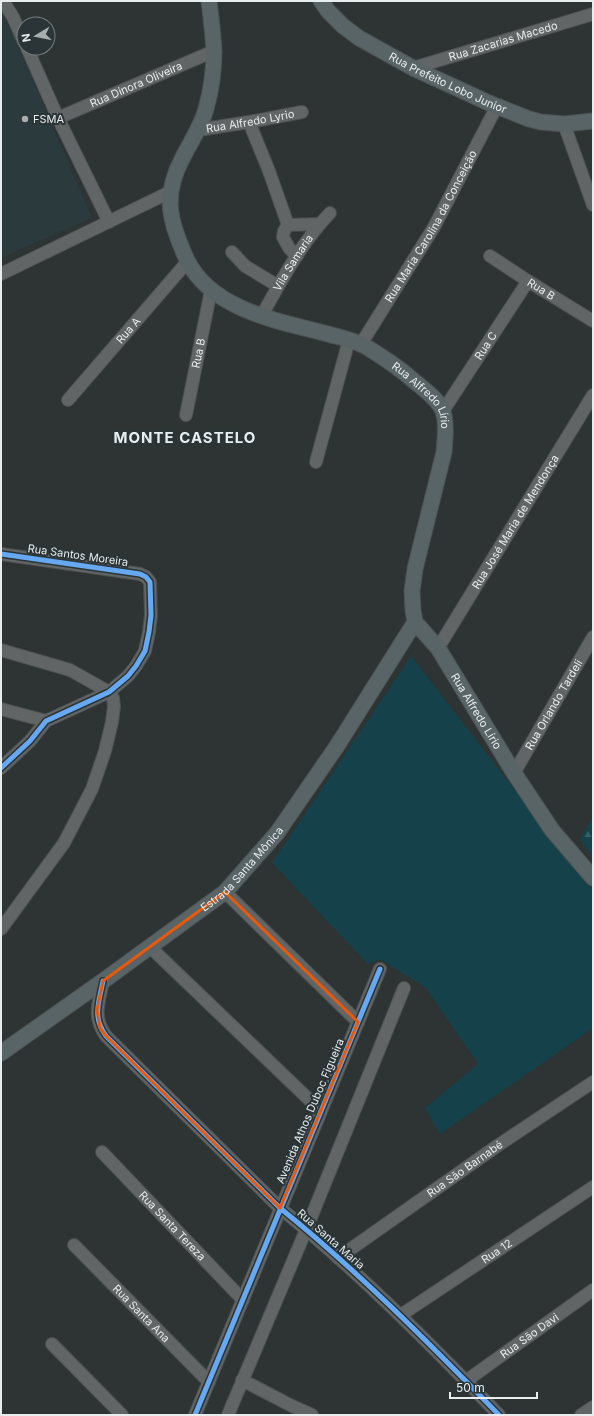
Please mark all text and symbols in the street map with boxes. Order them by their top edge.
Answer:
north arrow [16,16,56,56]
street label: Rua Zacarias Macedo [447,18,559,64]
text: N [19,32,34,43]
street label: Rua Prefeito Lobo Junior [387,49,509,116]
street label: Rua Dinora Oliveira [88,58,184,110]
street label: Rua Alfredo Lyrio [205,107,296,136]
place label: FSMA [33,112,64,126]
marker: FSMA [20,114,30,124]
street label: Rua Maria Carolina da Conceição [382,147,480,305]
street label: Vila Samaria [270,232,316,294]
street label: Rua B [525,275,558,303]
street label: Rua A [113,314,144,346]
street label: Rua C [471,329,500,362]
street label: Rua B [189,337,208,369]
street label: Rua Alfredo Lírio [389,359,452,429]
district label: MONTE CASTELO [114,428,256,447]
street label: Rua José Maria de Mendonça [469,452,562,592]
street label: Rua Santos Moreira [27,541,129,569]
street label: Rua Orlando Tardeli [522,657,585,752]
street label: Rua Alfredo Lírio [448,671,505,752]
street label: Estrada Santa Mônica [198,824,286,914]
street label: Avenida Athos Duboc Figueira [273,1036,347,1186]
street label: Rua São Barnabé [424,1137,505,1200]
street label: Rua Santa Tereza [136,1188,209,1264]
street label: Rua Santa Maria [294,1206,368,1272]
street label: Rua 12 [479,1236,515,1266]
street label: Rua Santa Ana [110,1281,173,1345]
street label: Rua São Davi [497,1310,561,1361]
scale bar [450,1374,537,1400]
text: 50 m [456,1380,485,1395]

